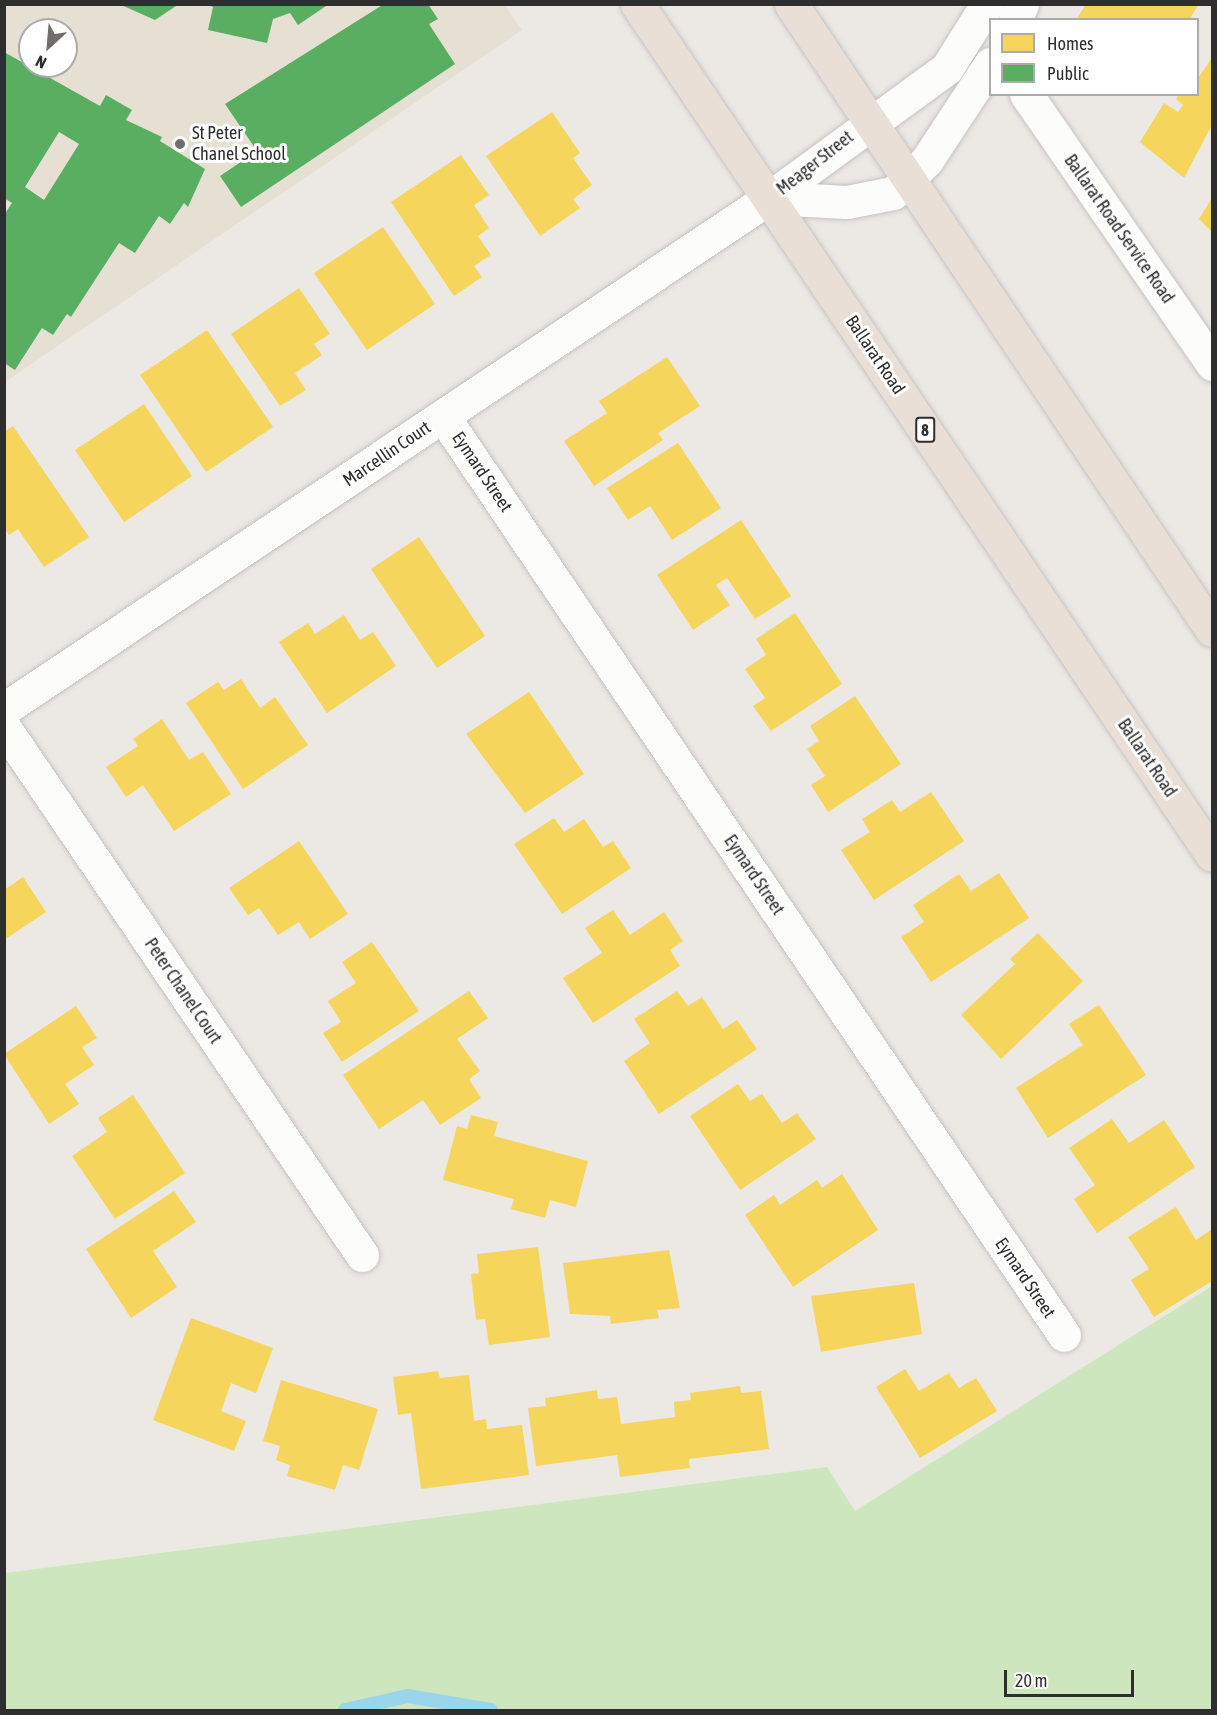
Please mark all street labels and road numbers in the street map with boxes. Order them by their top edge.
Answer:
street label: Meager Street [772,126,858,200]
street label: Ballarat Road Service Road [1059,150,1179,308]
street label: Ballarat Road [841,312,909,398]
street label: Marcellin Court [339,417,435,491]
road number: 8 [914,417,936,443]
street label: Eymard Street [447,428,517,516]
street label: Ballarat Road [1113,715,1181,801]
street label: Eymard Street [719,831,789,919]
street label: Peter Chanel Court [140,934,226,1048]
street label: Eymard Street [990,1234,1060,1322]

